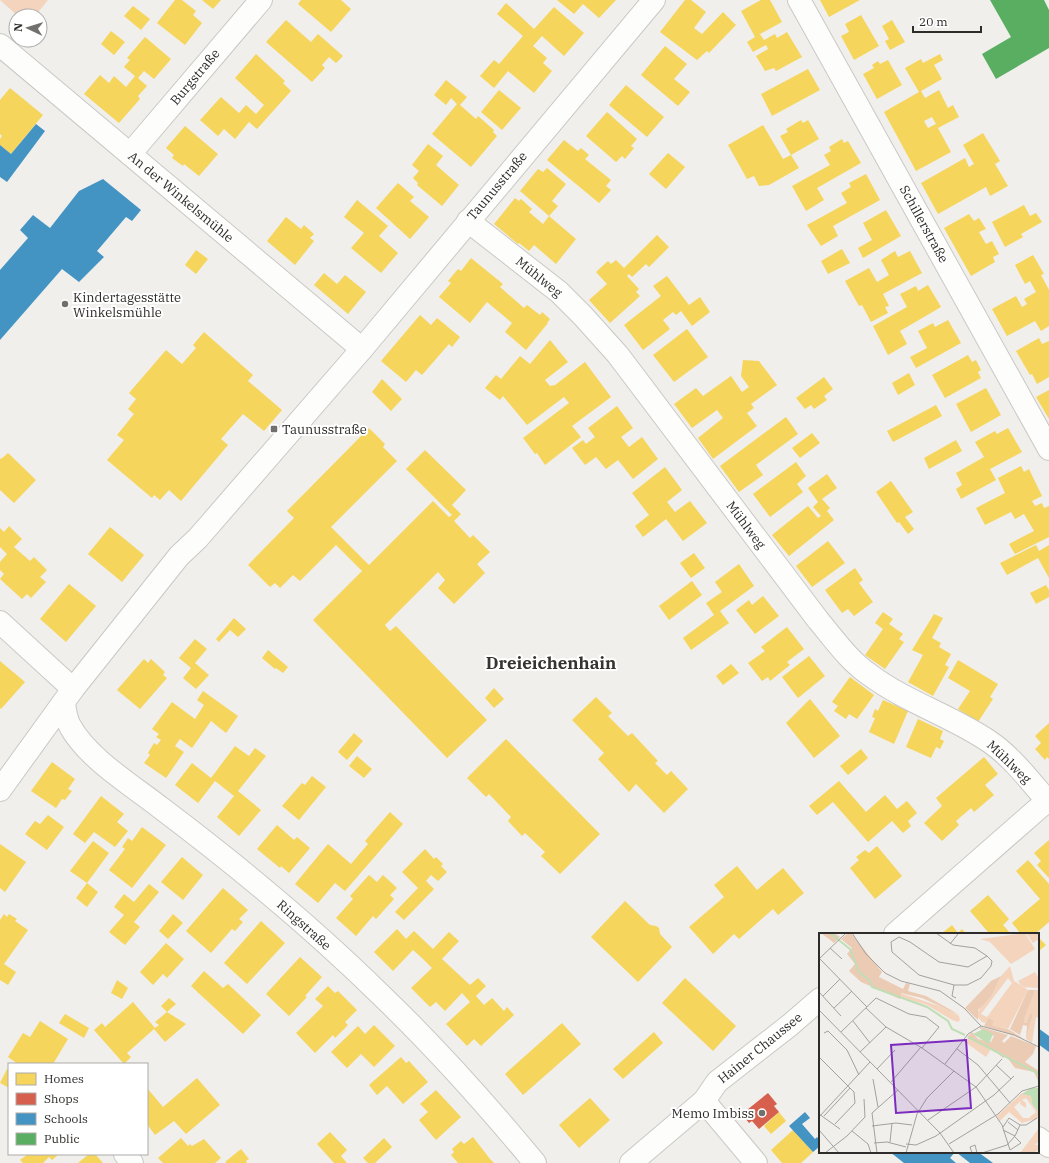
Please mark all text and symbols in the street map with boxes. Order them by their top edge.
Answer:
north arrow [8,8,48,48]
scale bar [913,8,981,34]
text: 20 m [919,14,948,29]
text: N [11,22,25,32]
street label: Burgstraße [166,45,224,109]
street label: An der Winkelsmühle [125,148,237,246]
street label: Taunusstraße [463,148,531,224]
street label: Schillerstraße [896,182,952,266]
street label: Mühlweg [512,253,566,301]
place label: Kindertagesstätte Winkelsmühle [73,289,181,321]
marker: Kindertagesstätte Winkelsmühle [60,299,70,309]
place label: Taunusstraße [282,421,367,438]
marker: Taunusstraße [269,424,279,434]
street label: Mühlweg [723,498,769,552]
district label: Dreieichenhain [486,652,616,674]
street label: Mühlweg [983,737,1035,787]
street label: Ringstraße [273,896,335,954]
inset map [819,933,1039,1153]
street label: Hainer Chaussee [714,1009,806,1087]
legend [8,1063,148,1155]
text: Homes [44,1071,84,1086]
text: Shops [44,1091,79,1106]
place label: Memo Imbiss [672,1105,754,1122]
marker: Memo Imbiss [757,1108,767,1118]
text: Schools [44,1111,88,1126]
text: Public [44,1131,80,1146]

